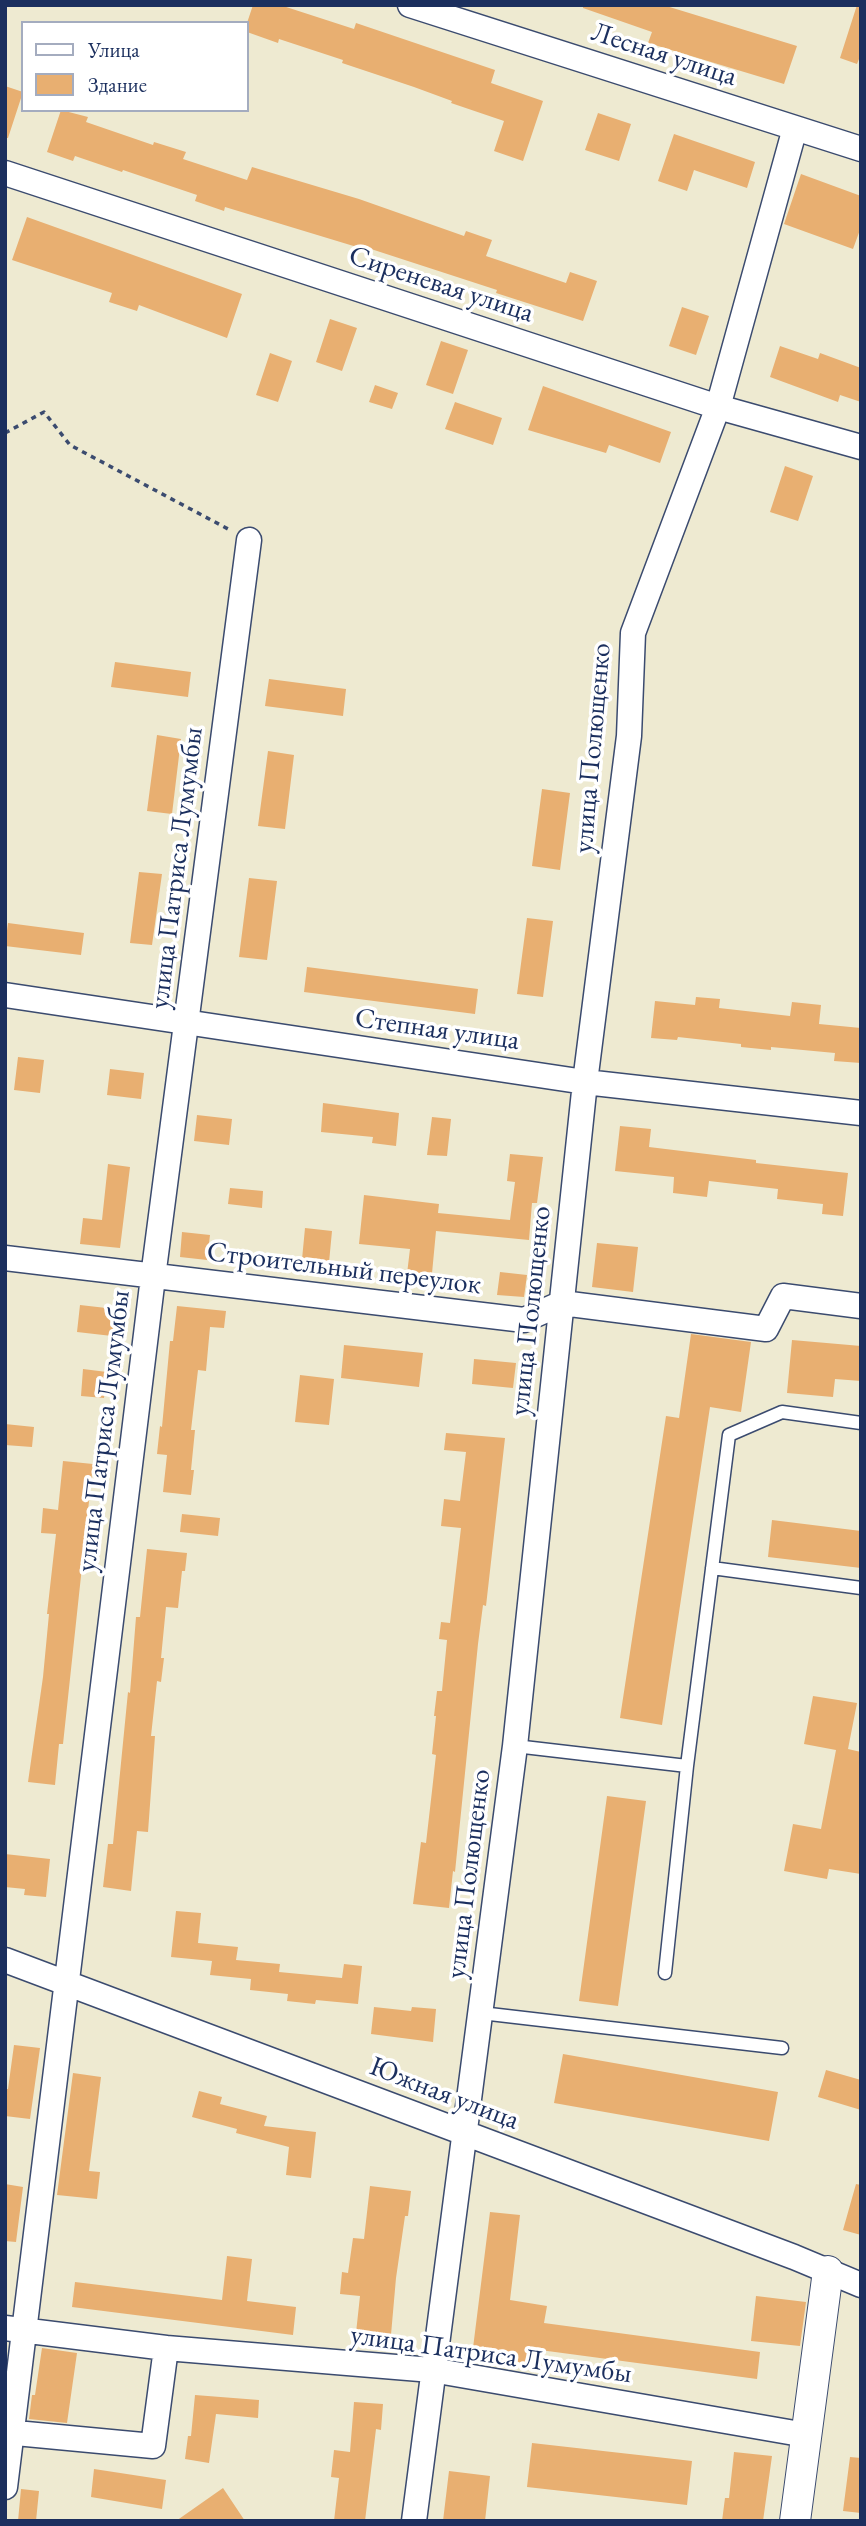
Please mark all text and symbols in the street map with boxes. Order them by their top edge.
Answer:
street label: Лесная улица [587,16,741,94]
legend [21,21,248,112]
text: Улица [88,36,140,63]
text: Здание [88,71,147,98]
street label: Сиреневая улица [344,239,538,331]
street label: улица Полющенко [567,642,619,854]
street label: улица Патриса Лумумбы [143,725,211,1011]
street label: Степная улица [353,1002,521,1058]
street label: улица Полющенко [503,1204,559,1418]
street label: Строительный переулок [205,1236,483,1302]
street label: улица Патриса Лумумбы [70,1288,138,1574]
street label: улица Полющенко [439,1767,499,1981]
street label: Южная улица [364,2050,524,2138]
street label: улица Патриса Лумумбы [348,2319,634,2391]

